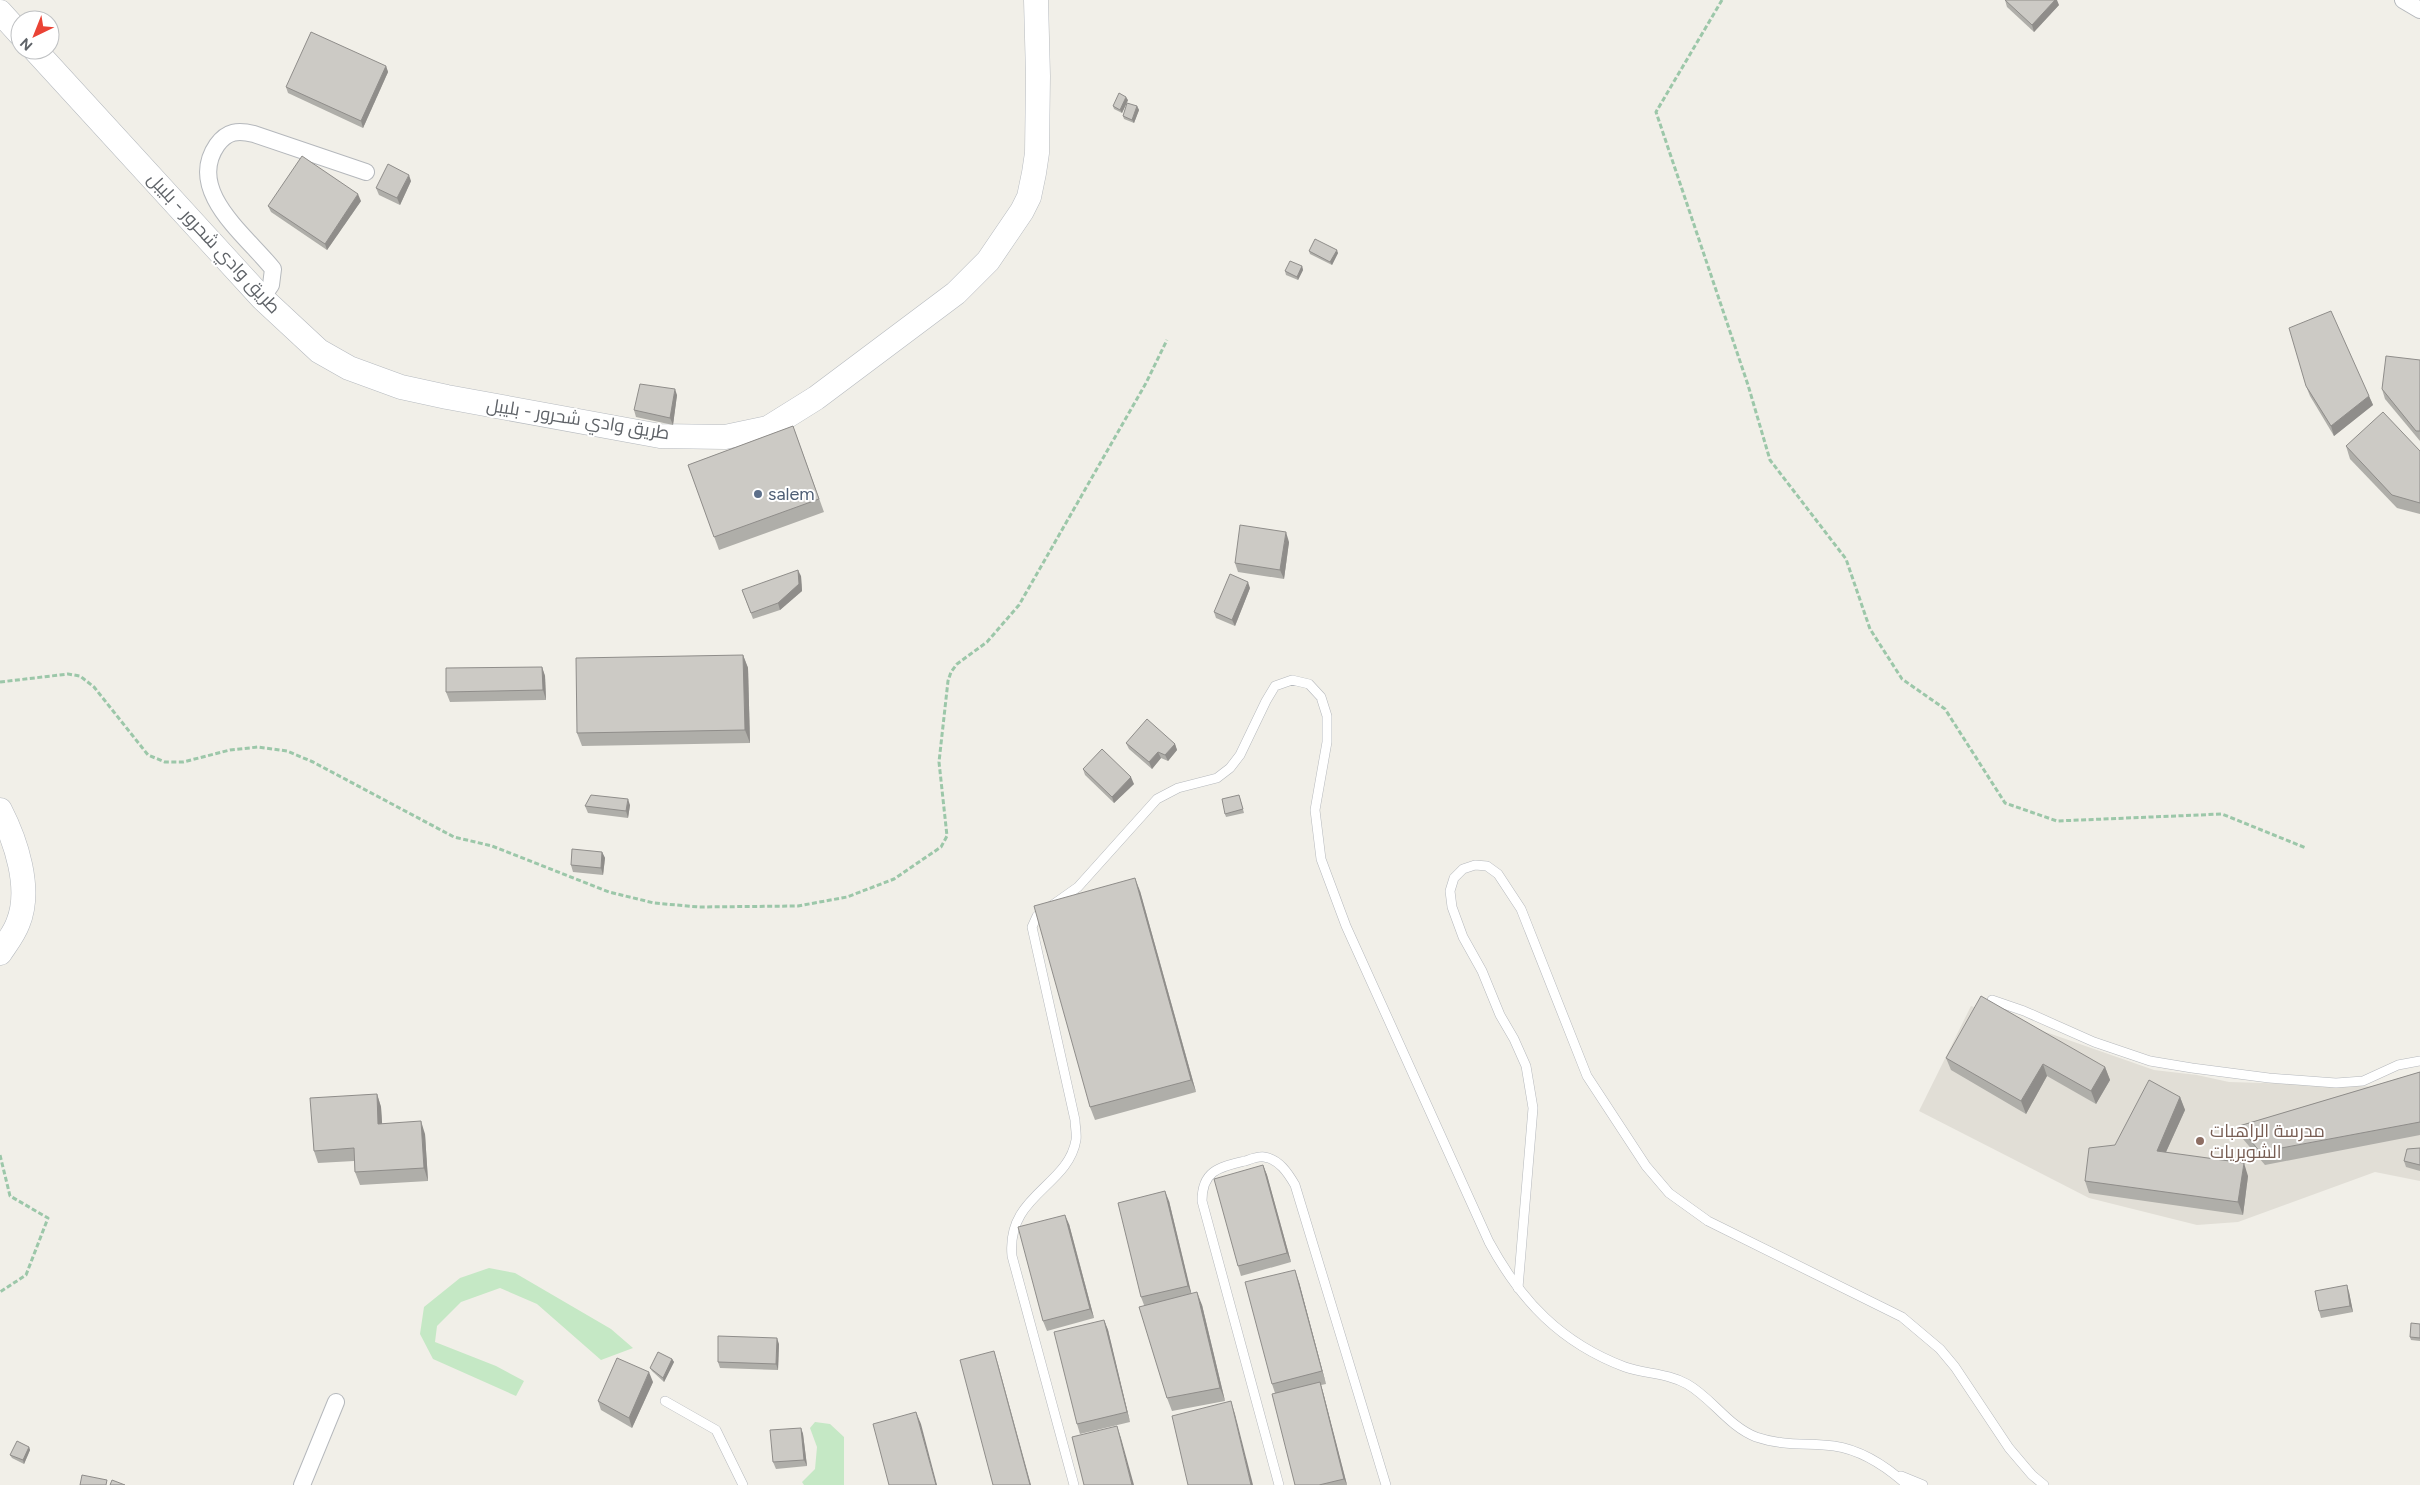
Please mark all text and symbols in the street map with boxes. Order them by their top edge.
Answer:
north arrow [10,10,60,60]
text: N [17,34,36,54]
street label: طريق وادي شحرور - بليبل [141,168,285,320]
street label: طريق وادي شحرور - بليبل [484,394,671,447]
place label: salem [768,483,815,505]
marker: salem [752,488,764,500]
place label: مدرسة الراهبات الشويريات [2210,1120,2325,1163]
marker: مدرسة الراهبات الشويريات [2194,1135,2206,1147]

